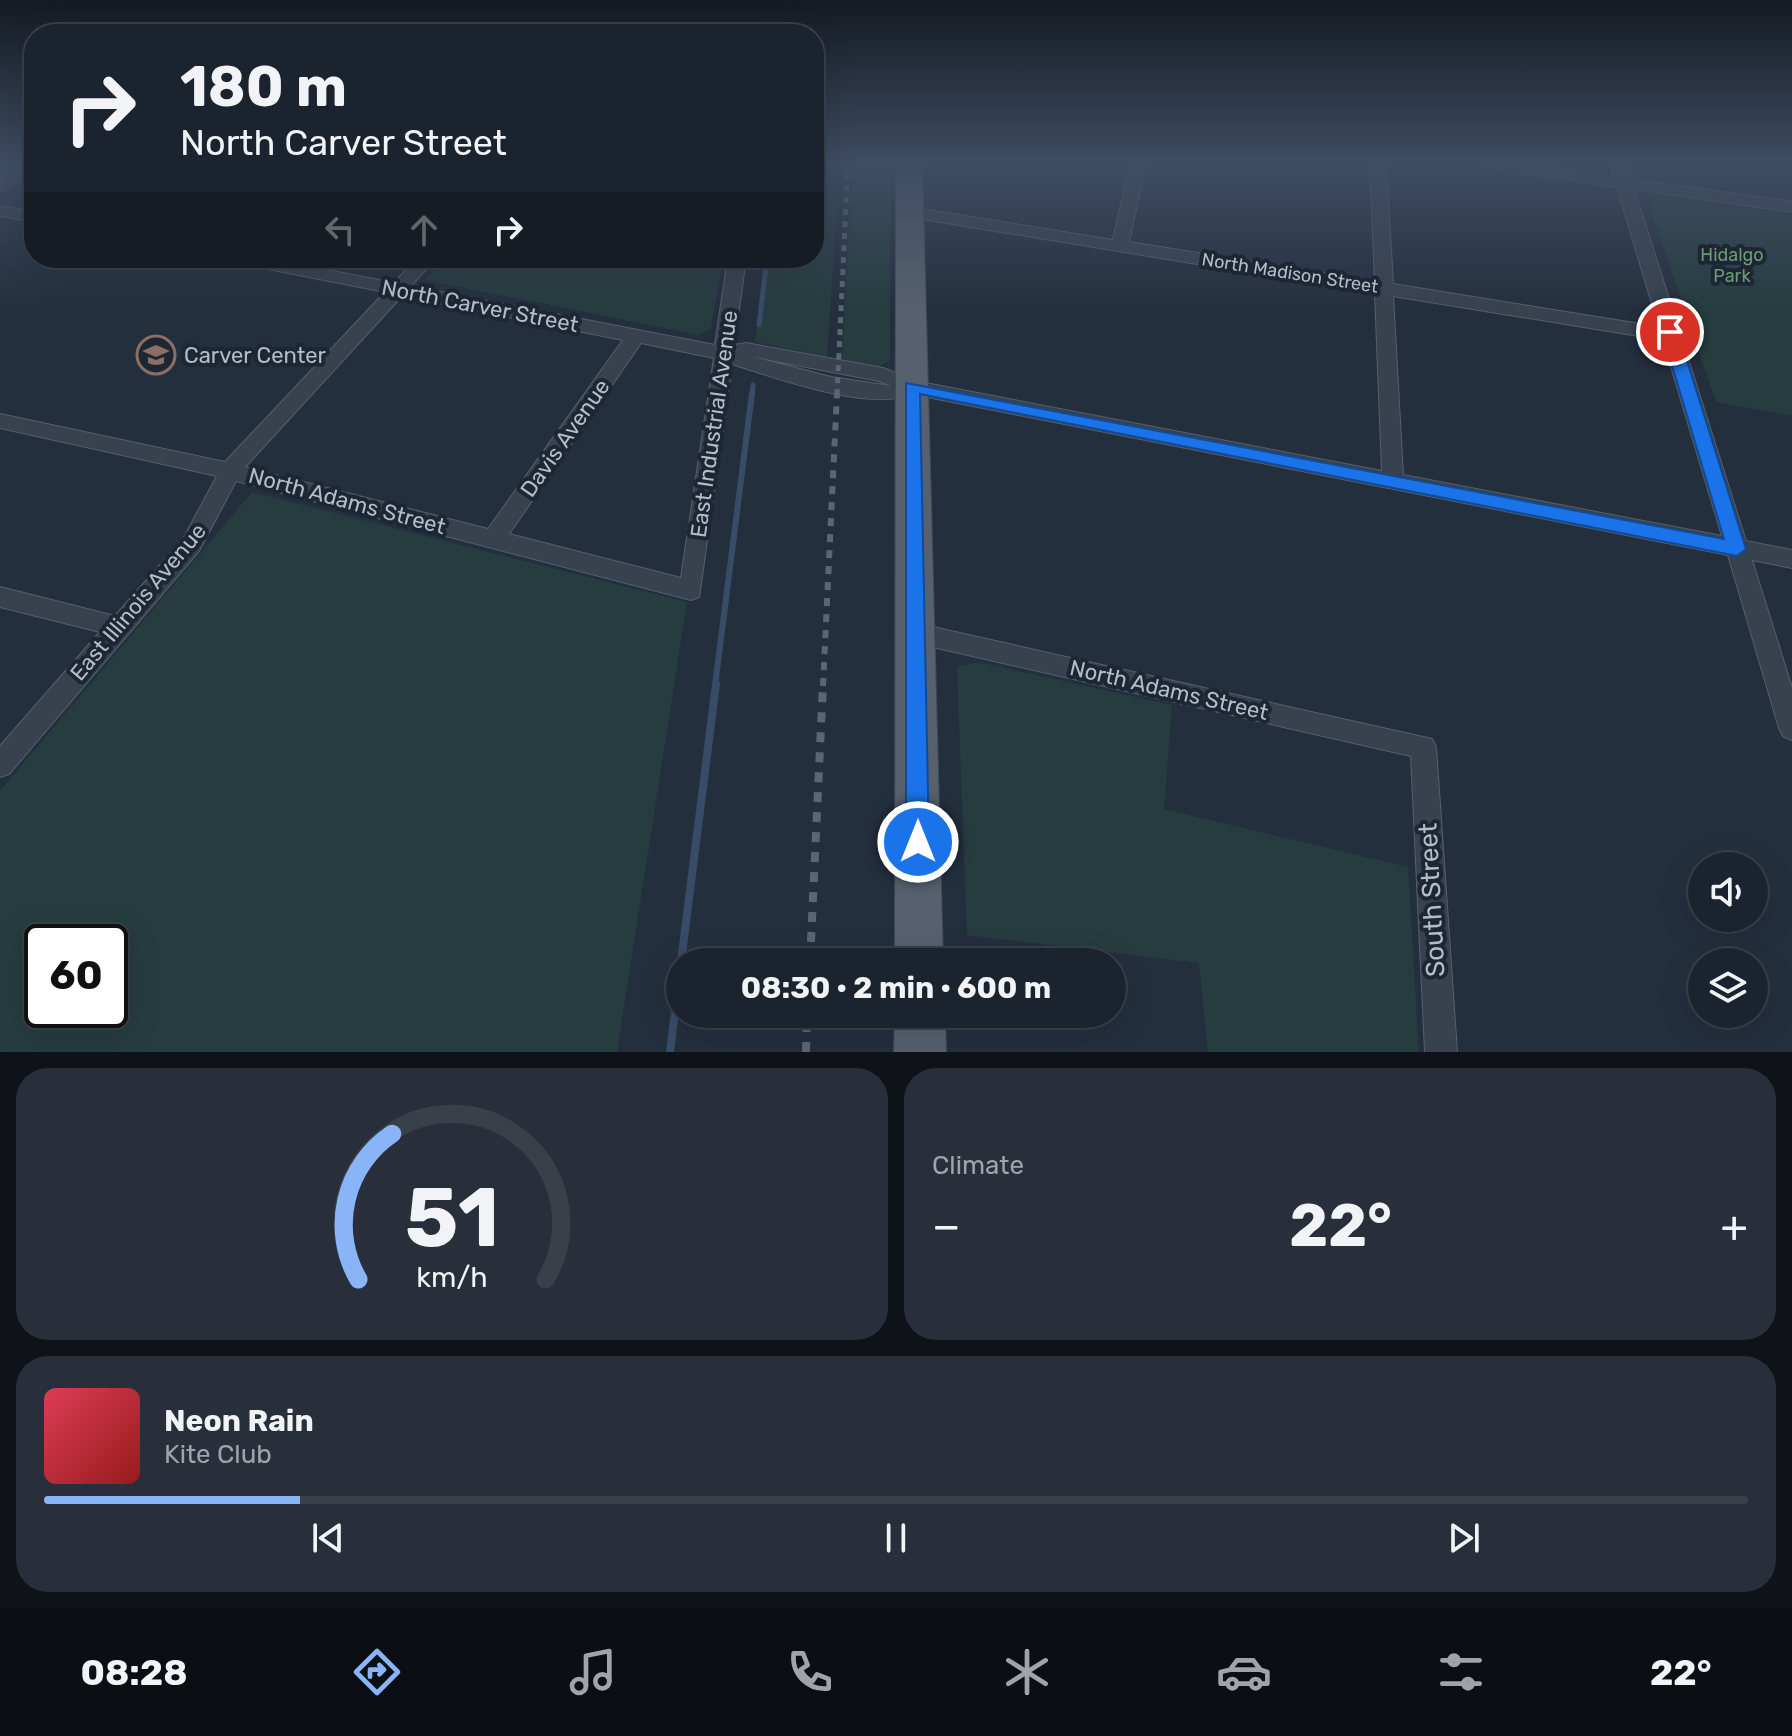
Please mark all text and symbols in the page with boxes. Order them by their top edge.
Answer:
text: 180 m [180,54,347,120]
icon: right [48,56,152,160]
text: North Carver Street [180,121,507,164]
icon: left [318,208,362,252]
icon: ahead [402,208,446,252]
icon: right [486,208,530,252]
park label: Hidalgo Park [1700,244,1764,287]
street label: North Madison Street [1200,248,1380,298]
street label: North Carver Street [379,274,581,338]
pin [1636,298,1704,366]
street label: East Industrial Avenue [685,309,743,539]
icon: arrive [1648,310,1692,354]
school or university icon: Carver Center [135,334,177,376]
place label: Carver Center [184,342,327,369]
street label: Davis Avenue [514,374,616,502]
street label: North Adams Street [246,462,449,540]
street label: East Illinois Avenue [64,518,212,686]
street label: North Adams Street [1067,654,1271,726]
position arrow [876,800,960,884]
street label: South Street [1412,822,1452,978]
map controls [1688,852,1768,1028]
button: sound [1688,852,1768,932]
speed limit sign: 60 [24,924,128,1028]
button: layers [1688,948,1768,1028]
text: 08:30 · 2 min · 600 m [741,970,1051,1006]
text: Climate [932,1150,1024,1181]
text: 51 [405,1168,499,1267]
text: 22° [1289,1190,1392,1261]
text: − [932,1200,961,1252]
text: + [1721,1200,1748,1252]
text: km/h [416,1260,488,1294]
text: Neon Rain [164,1403,314,1439]
text: Kite Club [164,1439,272,1470]
icon: previous [306,1516,350,1560]
icon: pause [874,1516,918,1560]
icon: next [1442,1516,1486,1560]
icon: directions [349,1644,405,1700]
icon: music [565,1644,621,1700]
icon: phone [782,1644,838,1700]
icon: climate [999,1644,1055,1700]
icon: car [1216,1644,1272,1700]
icon: filters [1433,1644,1489,1700]
text: 08:28 [80,1651,188,1694]
text: 22° [1650,1651,1712,1694]

